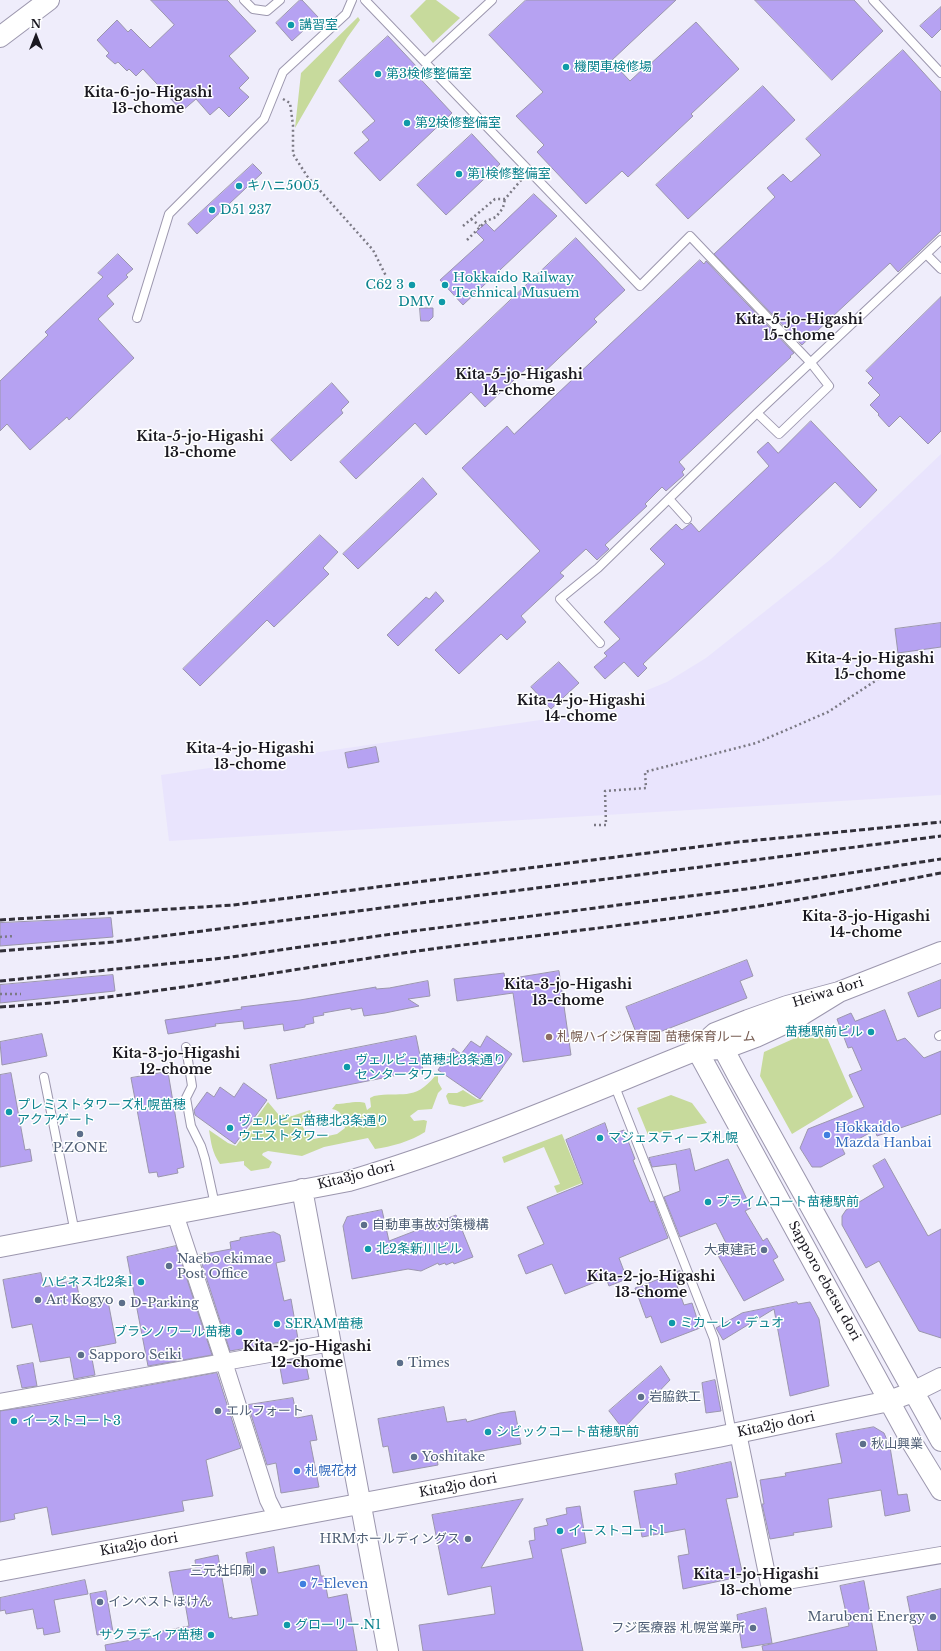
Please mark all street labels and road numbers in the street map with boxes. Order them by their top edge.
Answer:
street label: Heiwa dori [791,975,865,1011]
street label: Kita3jo dori [316,1159,396,1193]
street label: Sapporo ebetsu dori [785,1218,863,1344]
street label: Kita2jo dori [736,1409,816,1441]
street label: Kita2jo dori [418,1471,498,1501]
street label: Kita2jo dori [99,1530,179,1560]

